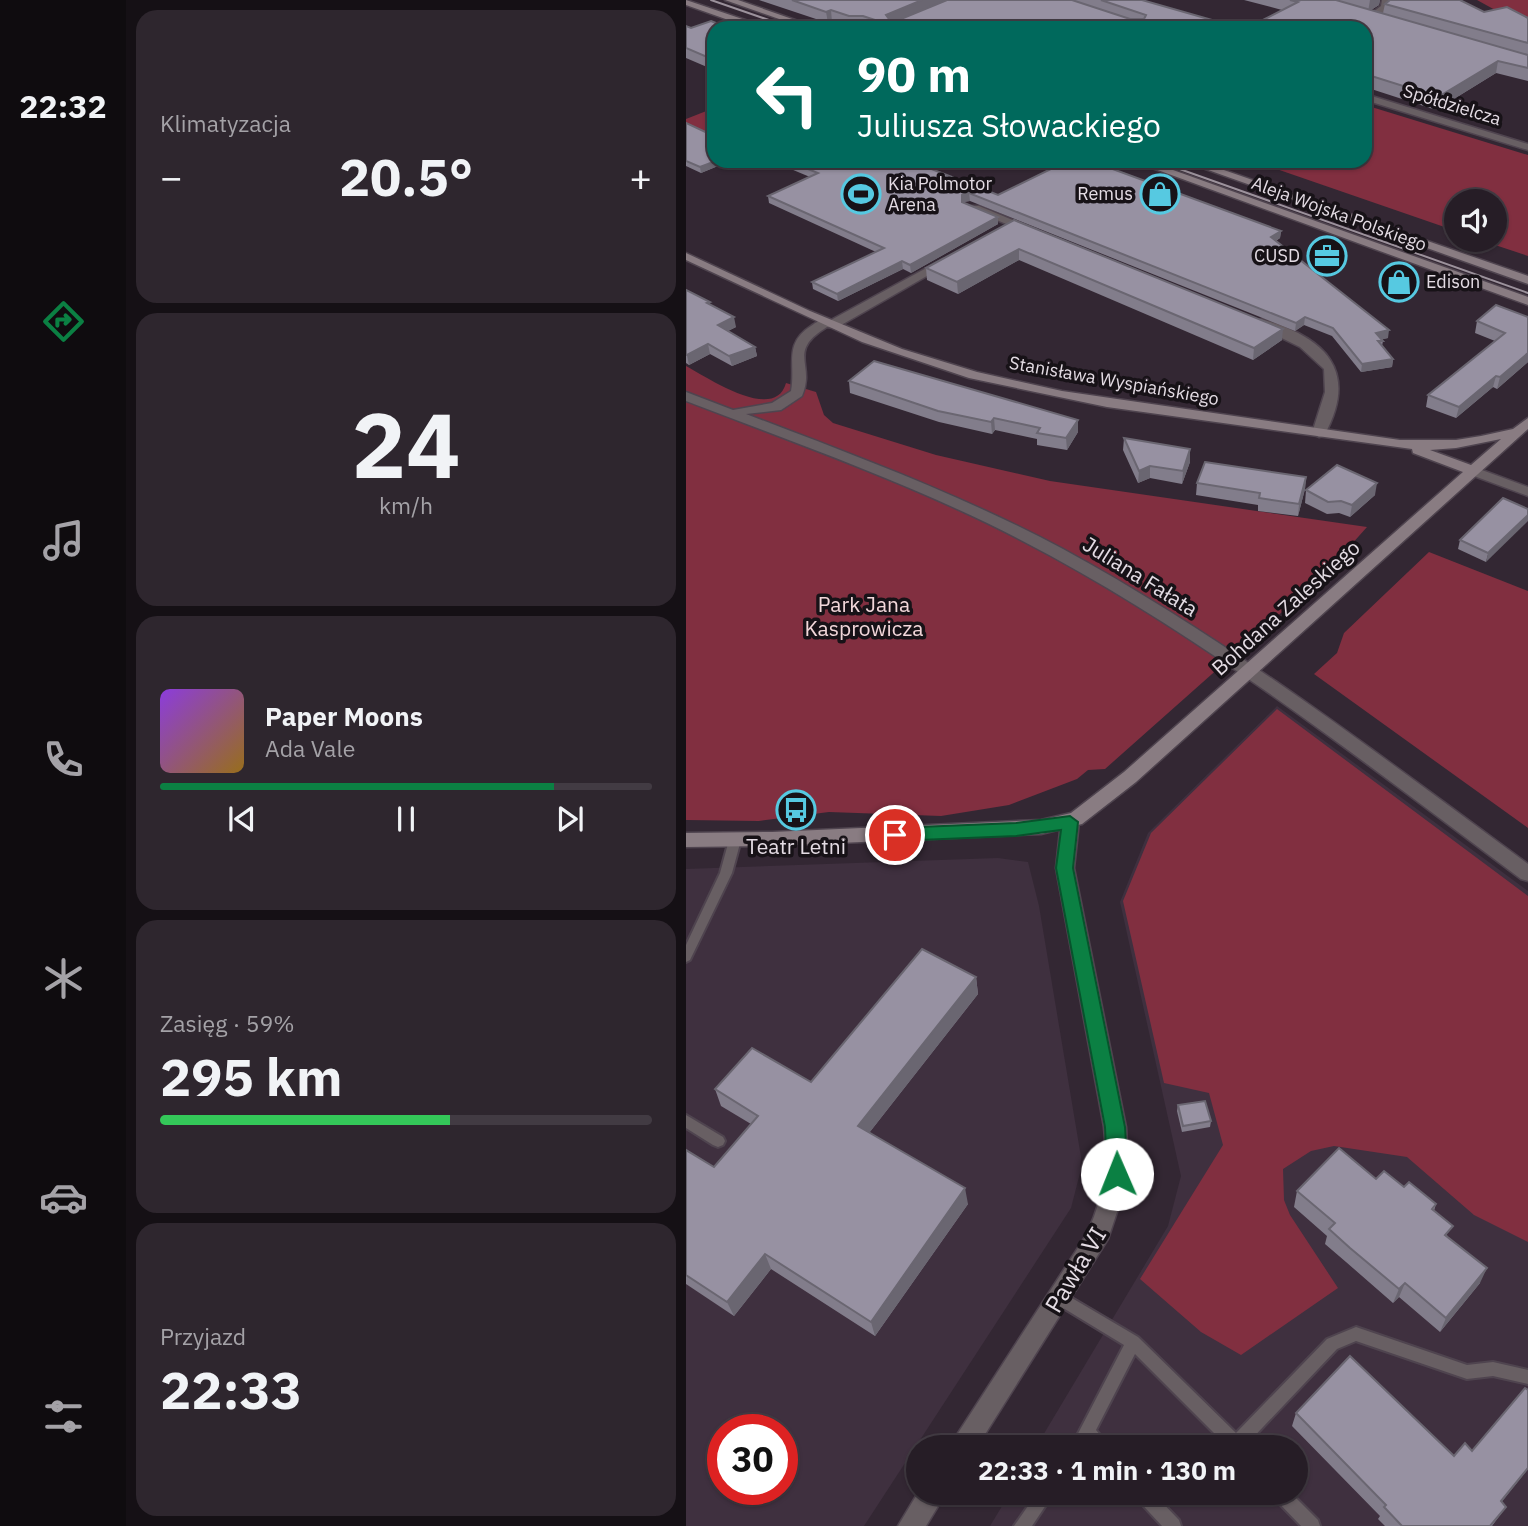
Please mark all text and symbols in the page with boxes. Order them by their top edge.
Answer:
text: 90 m [857,42,971,105]
icon: left [742,49,833,140]
street label: Spółdzielcza [1400,79,1504,130]
text: 22:32 [19,85,107,127]
text: Juliusza Słowackiego [857,104,1161,146]
text: Klimatyzacja [160,108,291,138]
text: 20.5° [339,143,473,210]
text: − [160,152,183,201]
text: + [629,152,652,201]
street label: Aleja Wojska Polskiego [1248,171,1430,256]
place label: Kia Polmotor Arena [888,172,992,216]
sports icon: Kia Polmotor Arena [840,173,882,215]
shop icon: Remus [1139,173,1181,215]
place label: Remus [1077,182,1133,205]
map controls [1444,189,1507,252]
button: sound [1444,189,1507,252]
office icon: CUSD [1306,235,1348,277]
place label: CUSD [1254,244,1300,267]
shop icon: Edison [1378,261,1420,303]
place label: Edison [1426,270,1480,293]
icon: directions [39,297,88,346]
street label: Stanisława Wyspiańskiego [1007,351,1221,410]
text: 24 [351,385,461,503]
text: km/h [379,490,433,520]
icon: music [39,516,88,565]
street label: Juliana Fałata [1078,530,1203,623]
street label: Bohdana Zaleskiego [1205,533,1365,681]
park label: Park Jana Kasprowicza [805,590,923,642]
text: Paper Moons [265,699,423,733]
text: Ada Vale [265,733,355,763]
icon: phone [39,735,88,784]
bus stop icon: Teatr Letni [775,789,817,831]
icon: previous [223,800,261,838]
icon: pause [387,800,425,838]
icon: next [551,800,589,838]
pin [865,805,925,865]
icon: arrive [876,816,914,854]
place label: Teatr Letni [746,832,846,860]
icon: climate [39,954,88,1003]
text: Zasięg · 59% [160,1008,295,1038]
text: 295 km [160,1043,342,1110]
position arrow [1080,1137,1154,1211]
icon: car [39,1173,88,1222]
street label: Pawła VI [1037,1221,1113,1318]
text: Przyjazd [160,1321,246,1351]
text: 22:33 [160,1356,302,1423]
icon: filters [39,1392,88,1441]
speed limit sign: 30 [707,1414,798,1505]
text: 22:33 · 1 min · 130 m [978,1453,1236,1487]

